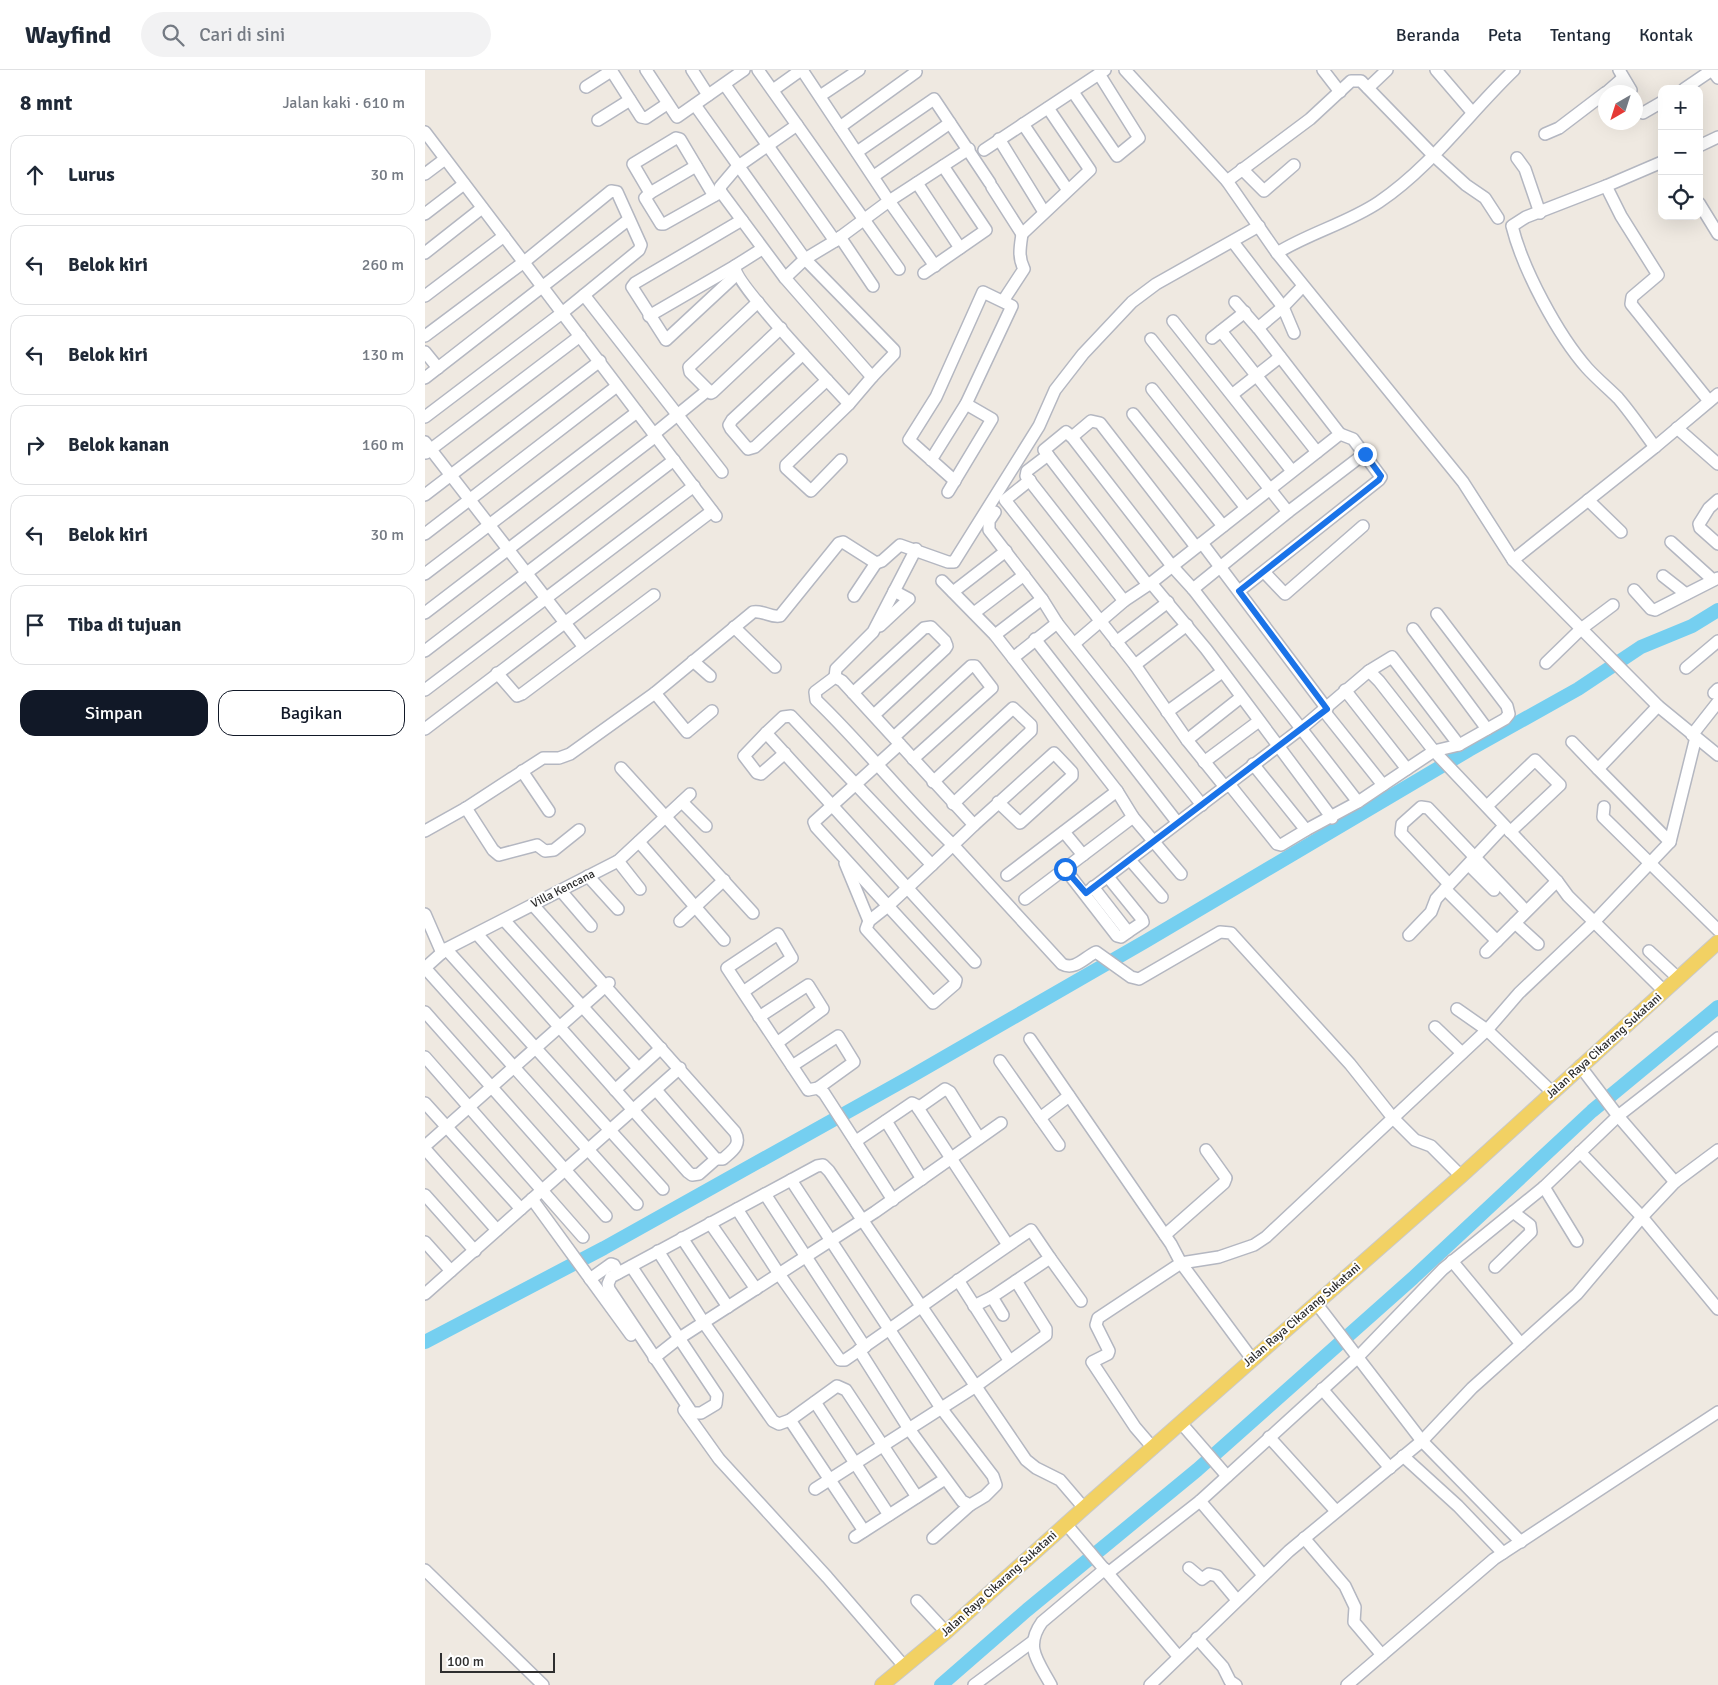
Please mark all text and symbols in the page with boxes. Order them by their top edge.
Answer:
search box [141,12,491,57]
text: Wayfind [25,20,111,50]
icon: search [159,21,187,49]
text: Cari di sini [199,23,285,47]
text: Beranda [1396,24,1460,46]
text: Peta [1488,24,1522,46]
text: Tentang [1550,24,1611,46]
text: Kontak [1639,24,1693,46]
north arrow [1598,85,1643,130]
map controls [1658,85,1703,220]
button: + [1658,85,1703,130]
text: 8 mnt [20,90,72,116]
text: Jalan kaki · 610 m [283,93,405,113]
button: − [1658,130,1703,175]
icon: ahead [21,161,49,189]
text: Lurus [68,163,115,187]
text: 30 m [370,165,404,185]
button: locate [1658,175,1703,220]
icon: left [21,251,49,279]
text: Belok kiri [68,253,148,277]
text: 260 m [362,255,404,275]
icon: left [21,341,49,369]
text: Belok kiri [68,343,148,367]
text: 130 m [362,345,404,365]
icon: right [21,431,49,459]
text: Belok kanan [68,433,169,457]
text: 160 m [362,435,404,455]
route end [1354,443,1377,466]
icon: left [21,521,49,549]
text: Belok kiri [68,523,148,547]
text: 30 m [370,525,404,545]
icon: arrive [21,611,49,639]
text: Tiba di tujuan [68,613,181,637]
button: Simpan [20,690,208,736]
button: Bagikan [218,690,405,736]
route start [1054,858,1077,881]
street label: Villa Kencana [529,866,597,912]
street label: Jalan Raya Cikarang Sukatani [1543,990,1665,1102]
street label: Jalan Raya Cikarang Sukatani [1240,1260,1364,1370]
street label: Jalan Raya Cikarang Sukatani [938,1528,1060,1640]
scale bar [440,1650,555,1673]
text: 100 m [447,1653,484,1670]

